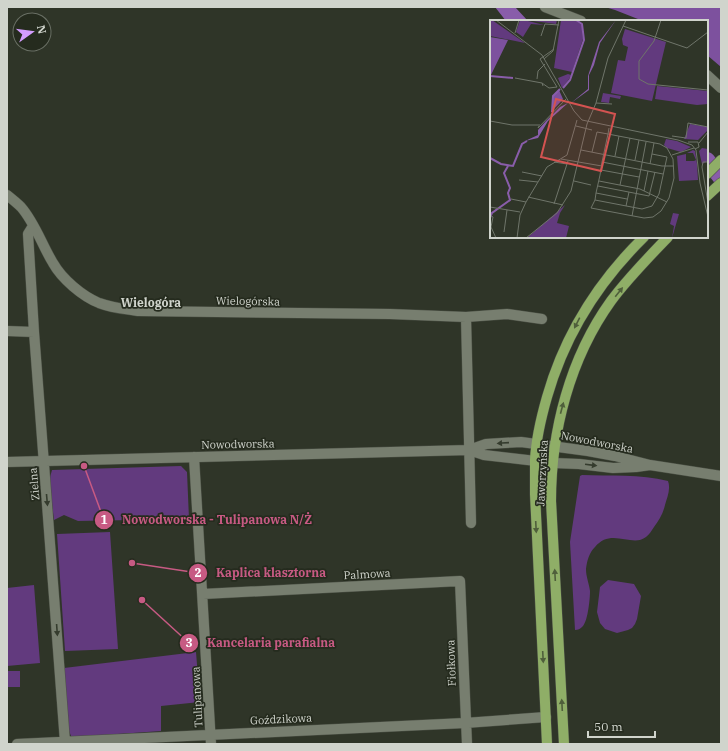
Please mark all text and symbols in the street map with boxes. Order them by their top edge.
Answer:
north arrow [12,12,52,52]
inset map [490,20,708,238]
text: N [34,24,50,36]
one-way arrow [614,286,623,297]
street label: Wielogórska [216,293,280,309]
district label: Wielogóra [121,295,181,310]
one-way arrow [574,317,581,328]
one-way arrow [560,402,566,414]
street label: Nowodworska [560,428,634,456]
street label: Nowodworska [201,436,275,452]
street label: Jaworzyńska [533,439,551,507]
one-way arrow [497,440,509,447]
one-way arrow [585,462,597,469]
street label: Zielna [26,467,42,501]
one-way arrow [44,494,50,506]
callout: Nowodworska - Tulipanowa N/Ż [94,508,320,532]
text: 1 [100,512,108,527]
text: Nowodworska - Tulipanowa N/Ż [122,512,312,527]
one-way arrow [533,521,539,534]
callout: Kaplica klasztorna [188,561,334,585]
text: 2 [194,565,202,580]
text: Kaplica klasztorna [216,565,326,580]
street label: Palmowa [343,566,391,582]
one-way arrow [552,568,558,581]
one-way arrow [53,624,60,636]
callout: Kancelaria parafialna [179,631,344,655]
text: 3 [185,635,193,650]
text: Kancelaria parafialna [207,635,335,650]
street label: Fiołkowa [443,640,459,686]
one-way arrow [539,651,546,663]
street label: Tulipanowa [188,666,206,728]
one-way arrow [558,699,565,711]
street label: Goździkowa [250,710,312,728]
scale bar [588,713,655,739]
text: 50 m [594,719,623,734]

